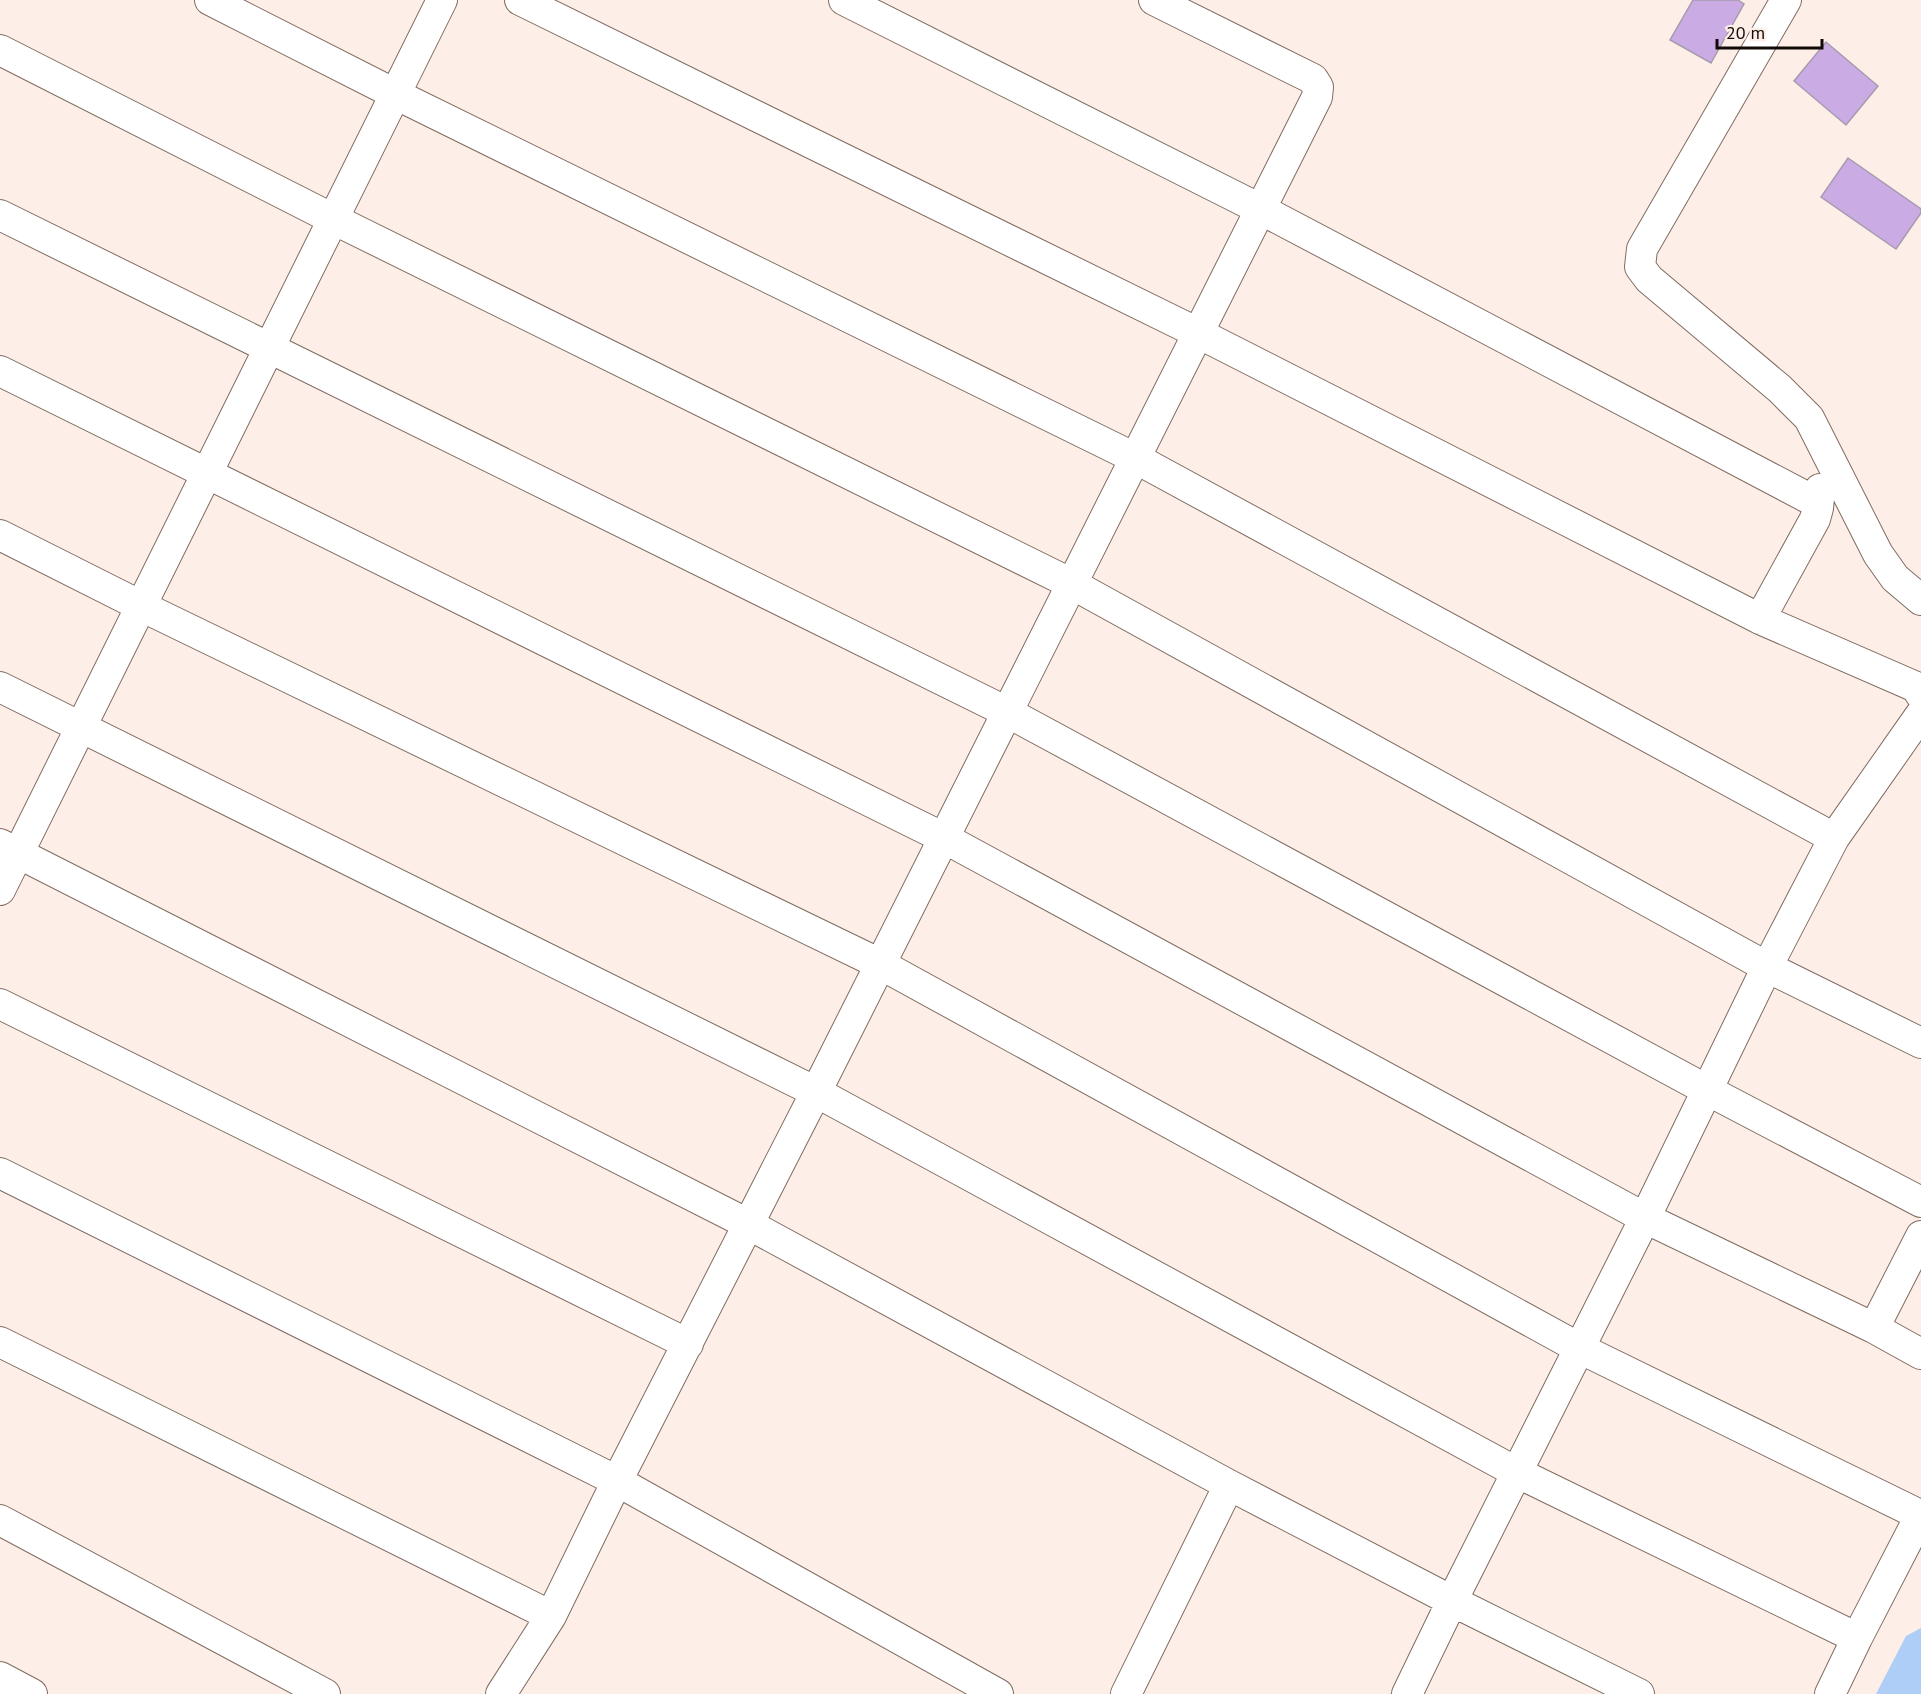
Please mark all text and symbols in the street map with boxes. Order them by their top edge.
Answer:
scale bar [1717,12,1822,50]
text: 20 m [1726,21,1765,44]

